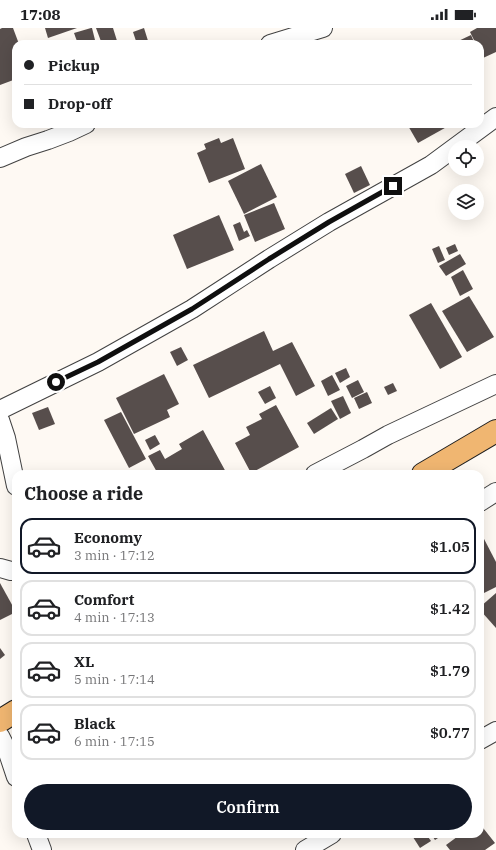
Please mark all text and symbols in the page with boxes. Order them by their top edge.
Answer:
text: 17:08 [20,5,61,24]
text: Pickup [48,56,100,75]
text: Drop-off [48,94,112,113]
map controls [448,140,484,220]
button: locate [448,140,484,176]
route end [384,177,402,195]
button: layers [448,184,484,220]
route start [47,373,65,391]
text: Choose a ride [24,482,143,505]
icon: car [26,528,62,564]
text: Economy [74,528,142,547]
text: $1.05 [430,537,470,556]
text: 3 min · 17:12 [74,547,155,564]
icon: car [26,590,62,626]
text: Comfort [74,590,134,609]
text: $1.42 [430,599,470,618]
text: 4 min · 17:13 [74,609,155,626]
icon: car [26,652,62,688]
text: XL [74,652,94,671]
text: $1.79 [430,661,470,680]
text: 5 min · 17:14 [74,671,155,688]
icon: car [26,714,62,750]
text: Black [74,714,115,733]
text: $0.77 [430,723,470,742]
text: 6 min · 17:15 [74,733,155,750]
button: Confirm [24,784,472,830]

